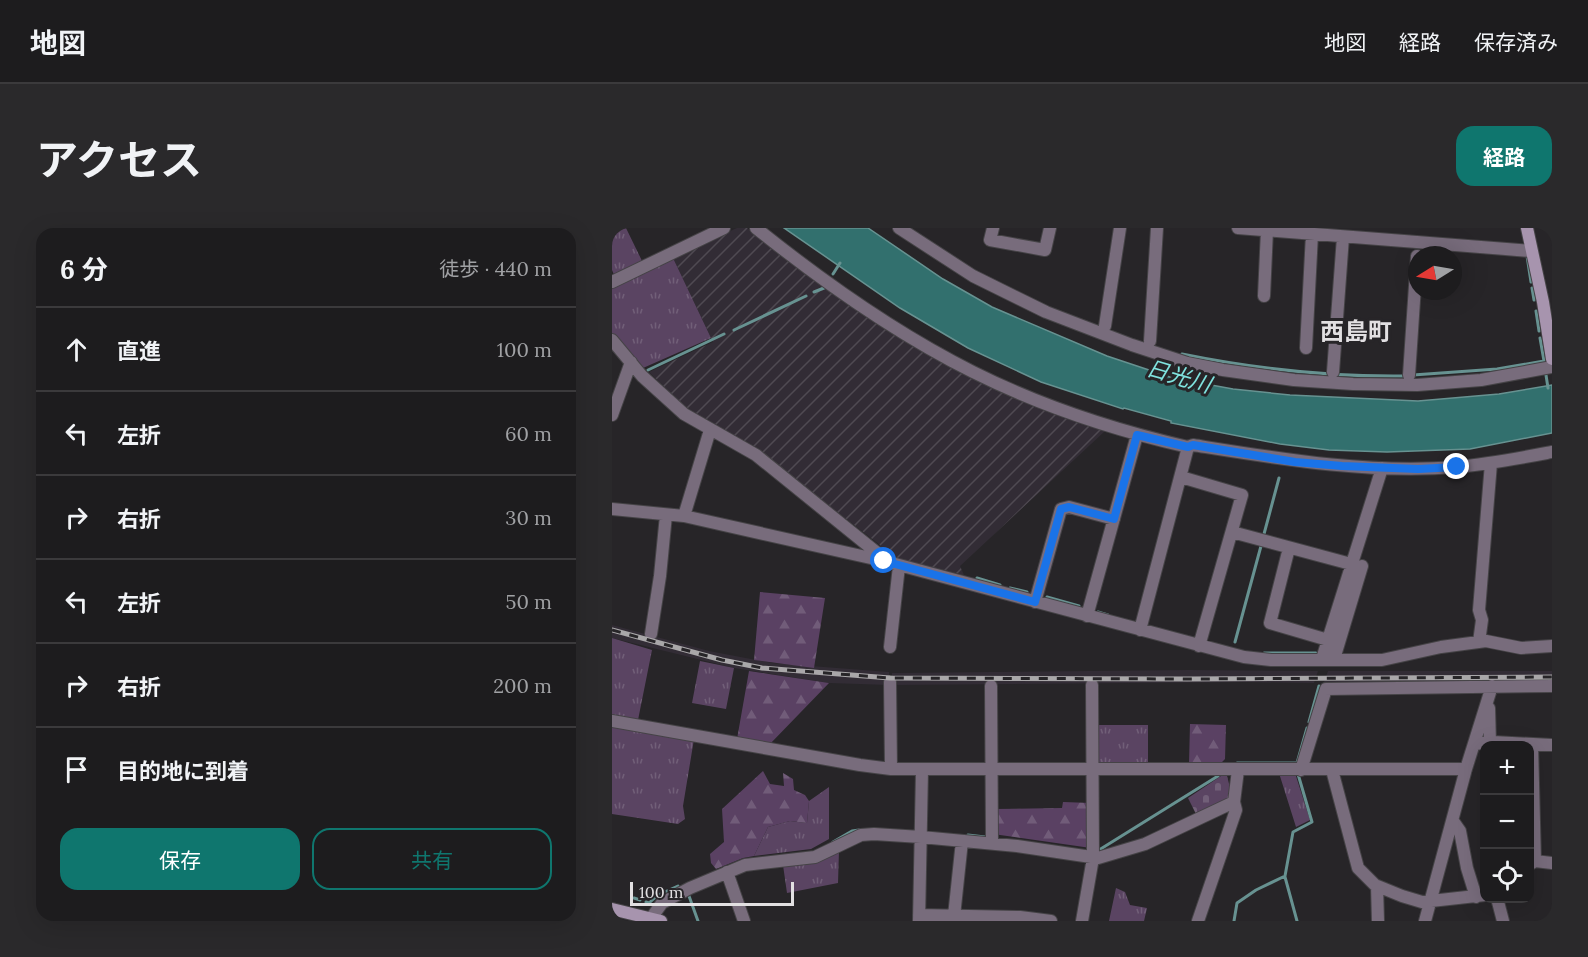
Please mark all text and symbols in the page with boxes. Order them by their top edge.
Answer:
text: 地図 [30,25,86,61]
text: 地図 [1324,29,1366,56]
text: 経路 [1399,29,1441,56]
text: 保存済み [1474,29,1558,56]
button: 経路 [1456,126,1552,186]
text: アクセス [36,133,202,187]
north arrow [1408,246,1462,300]
text: 6 分 [60,253,108,286]
text: 徒歩 · 440 m [439,256,552,281]
district label: 西島町 [1320,316,1392,347]
icon: ahead [60,333,93,366]
text: 直進 [117,337,161,365]
text: 100 m [497,337,552,362]
water label: 日光川 [1143,353,1216,399]
icon: left [60,417,93,450]
text: 左折 [117,421,161,449]
text: 60 m [505,421,552,446]
route end [1443,453,1469,479]
icon: right [60,501,93,534]
text: 右折 [117,505,161,533]
text: 30 m [505,505,552,530]
route start [870,547,896,573]
icon: left [60,585,93,618]
text: 左折 [117,589,161,617]
text: 50 m [506,589,552,614]
icon: right [60,669,93,702]
text: 右折 [117,673,161,701]
text: 200 m [493,673,552,698]
map controls [1480,741,1534,903]
button: + [1480,741,1534,795]
icon: arrive [60,753,93,786]
text: 目的地に到着 [117,757,249,785]
button: − [1480,795,1534,849]
button: 保存 [60,828,300,890]
button: 共有 [312,828,552,890]
button: locate [1480,849,1534,903]
scale bar [630,879,794,906]
text: 100 m [639,882,683,902]

